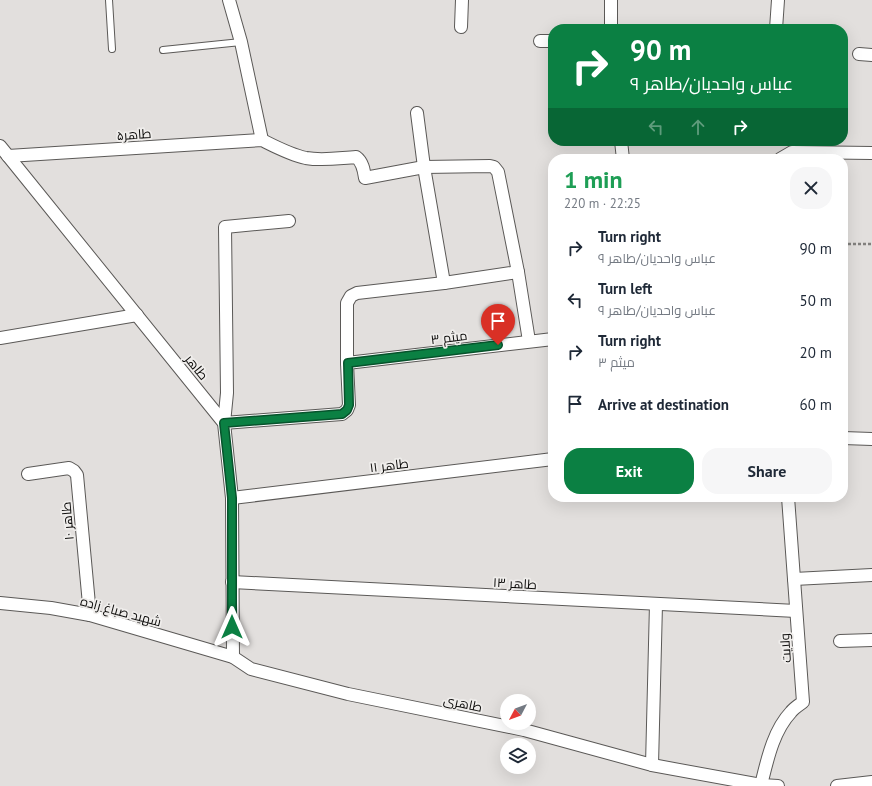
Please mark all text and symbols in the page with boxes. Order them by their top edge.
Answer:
text: 90 m [630,31,691,68]
icon: right [564,40,616,92]
text: عباس واحدیان/طاهر ۹ [630,72,793,95]
icon: left [645,116,667,138]
icon: ahead [687,116,709,138]
icon: right [729,116,751,138]
street label: طاهر۵ [116,125,152,144]
text: 1 min [564,164,623,195]
button: close [790,167,832,209]
text: 220 m · 22:25 [564,195,641,212]
text: Turn right [598,227,661,246]
icon: right [564,237,586,259]
text: 90 m [799,239,832,258]
text: عباس واحدیان/طاهر ۹ [598,250,716,267]
text: Turn left [598,279,652,298]
icon: left [564,289,586,311]
text: 50 m [799,291,832,310]
text: عباس واحدیان/طاهر ۹ [598,302,716,319]
pin [481,304,515,345]
icon: arrive [487,310,509,332]
street label: میثم ۳ [430,327,468,349]
text: Turn right [598,331,661,350]
icon: right [564,341,586,363]
text: 20 m [799,343,832,362]
street label: طاهر [181,350,212,383]
text: میثم ۳ [598,354,635,371]
icon: arrive [564,393,586,415]
text: Arrive at destination [598,395,729,414]
text: 60 m [799,395,832,414]
button: Exit [564,448,694,494]
button: Share [702,448,832,494]
street label: طاهر ۱۱ [369,455,410,476]
street label: طاهر ۱۰ [57,501,78,541]
street label: طاهر ۱۳ [493,574,537,593]
street label: شهید صباغ زاده [78,592,163,630]
position arrow [211,606,253,648]
street label: ولایت [776,633,795,663]
street label: طاهری [442,691,484,716]
north arrow [500,694,536,730]
map controls [500,694,536,774]
button: layers [500,738,536,774]

